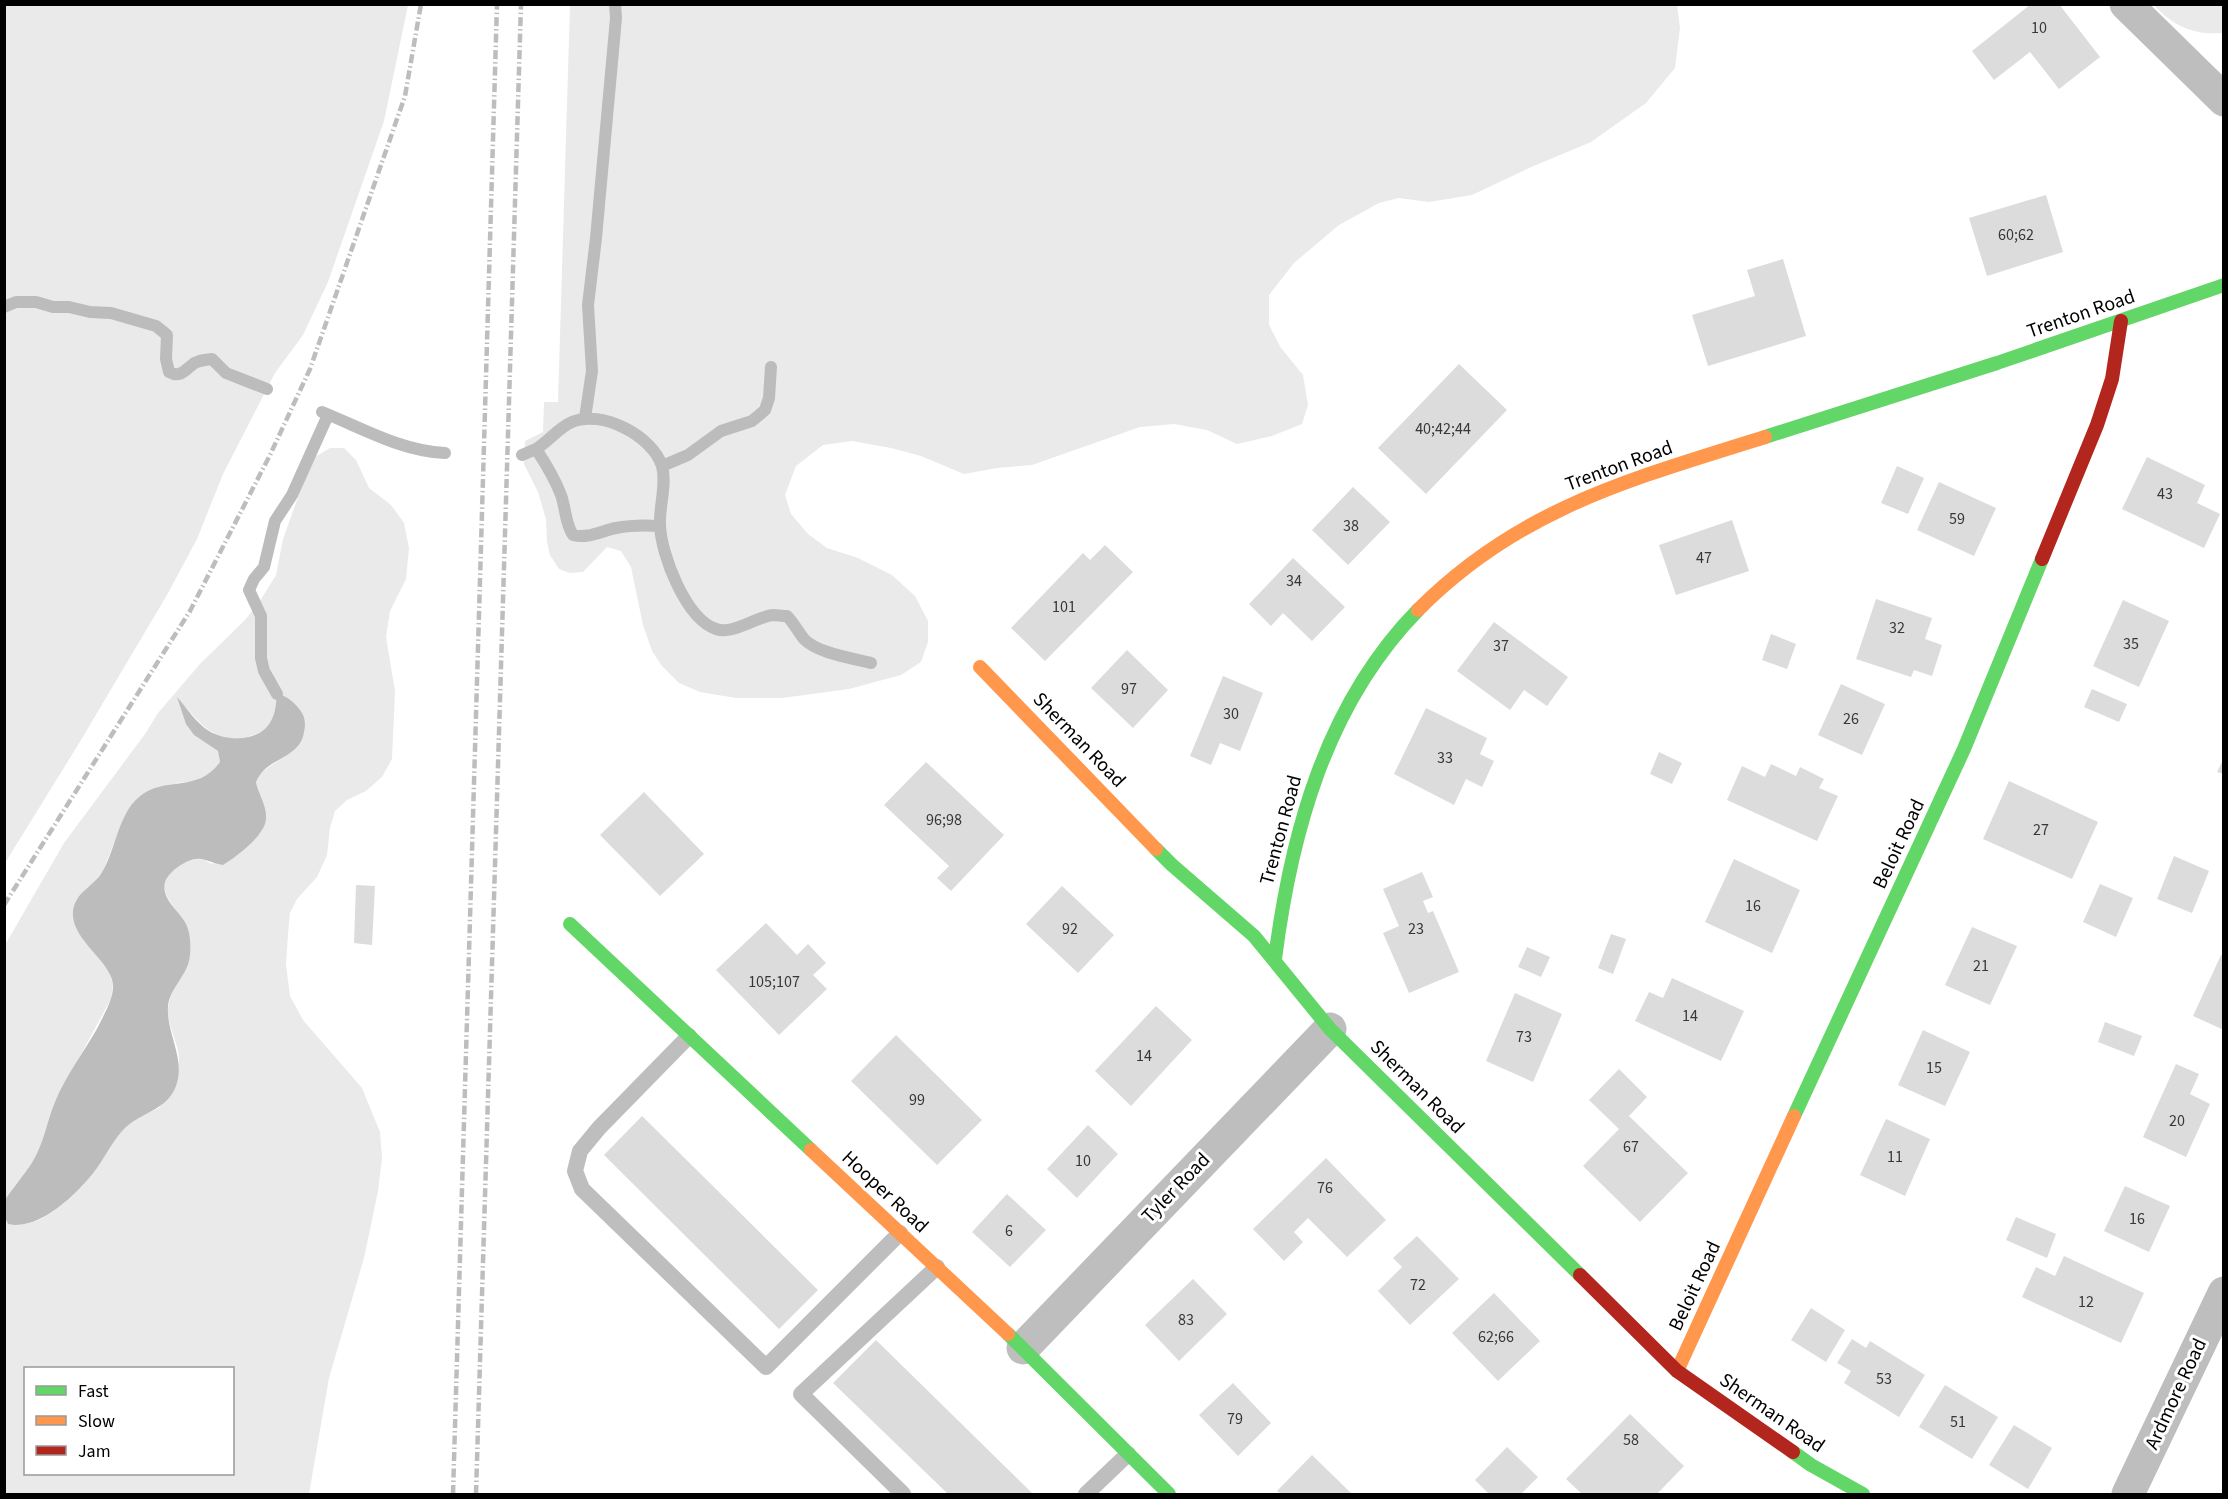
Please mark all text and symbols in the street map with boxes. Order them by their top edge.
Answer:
house number: 10 [2031,17,2047,39]
house number: 60;62 [1998,224,2034,246]
street label: Trenton Road [2023,282,2139,346]
house number: 40;42;44 [1415,418,1471,440]
street label: Trenton Road [1561,434,1677,498]
house number: 43 [2157,483,2173,505]
house number: 59 [1949,508,1965,530]
house number: 38 [1343,515,1359,537]
house number: 47 [1696,547,1712,569]
house number: 34 [1286,570,1302,592]
house number: 101 [1052,596,1076,618]
house number: 32 [1889,617,1905,639]
house number: 35 [2123,633,2139,655]
house number: 37 [1493,635,1509,657]
house number: 97 [1121,678,1137,700]
street label: Sherman Road [1026,686,1132,794]
house number: 30 [1223,703,1239,725]
house number: 26 [1843,708,1859,730]
house number: 33 [1437,747,1453,769]
street label: Trenton Road [1253,772,1309,888]
street label: Beloit Road [1866,794,1932,894]
house number: 96;98 [926,809,962,831]
house number: 27 [2033,819,2049,841]
house number: 16 [1745,895,1761,917]
house number: 92 [1062,918,1078,940]
house number: 23 [1408,918,1424,940]
house number: 21 [1973,955,1989,977]
house number: 105;107 [748,971,800,993]
house number: 14 [1682,1005,1698,1027]
house number: 73 [1516,1026,1532,1048]
street label: Sherman Road [1364,1034,1470,1140]
house number: 14 [1136,1045,1152,1067]
house number: 15 [1926,1057,1942,1079]
house number: 99 [909,1089,925,1111]
house number: 20 [2169,1110,2185,1132]
house number: 67 [1623,1136,1639,1158]
street label: Hooper Road [835,1144,935,1240]
house number: 11 [1887,1146,1903,1168]
street label: Tyler Road [1135,1147,1217,1229]
house number: 10 [1075,1150,1091,1172]
house number: 76 [1317,1177,1333,1199]
house number: 16 [2129,1208,2145,1230]
house number: 6 [1005,1220,1013,1242]
street label: Beloit Road [1662,1236,1728,1336]
house number: 72 [1410,1274,1426,1296]
house number: 12 [2078,1291,2094,1313]
house number: 83 [1178,1309,1194,1331]
house number: 62;66 [1478,1326,1514,1348]
street label: Ardmore Road [2138,1334,2214,1454]
street label: Sherman Road [1714,1366,1830,1460]
legend [24,1367,234,1475]
house number: 53 [1876,1368,1892,1390]
text: Fast [78,1379,109,1404]
house number: 79 [1227,1408,1243,1430]
text: Slow [78,1409,115,1434]
house number: 51 [1950,1411,1966,1433]
house number: 58 [1623,1429,1639,1451]
text: Jam [78,1439,111,1464]

